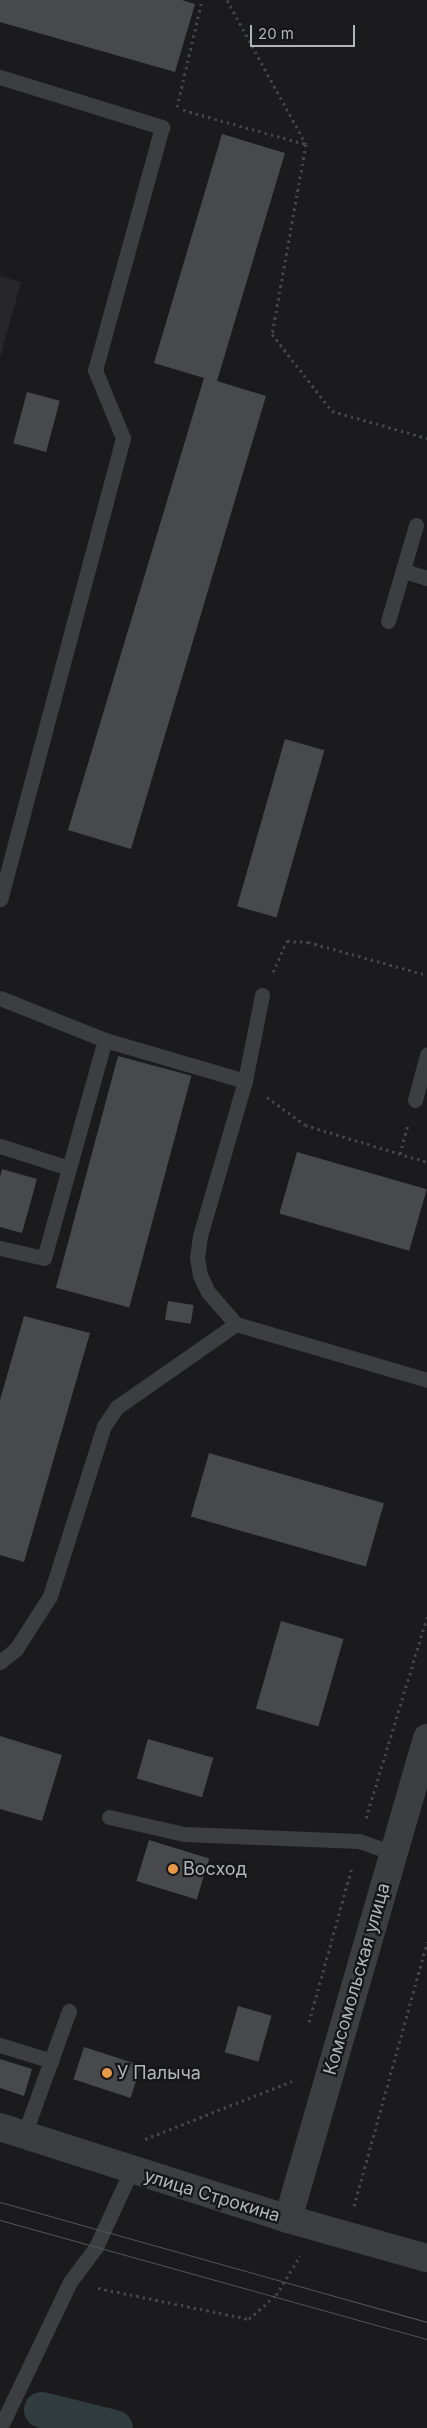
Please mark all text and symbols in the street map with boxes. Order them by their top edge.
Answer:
scale bar [252,15,357,47]
text: 20 m [258,24,294,43]
place label: Восход [183,1858,247,1880]
marker: Восход [167,1863,179,1875]
street label: Комсомольская улица [319,1881,395,2077]
place label: У Палыча [117,2062,201,2084]
marker: У Палыча [101,2067,113,2079]
street label: улица Строкина [141,2165,283,2227]

